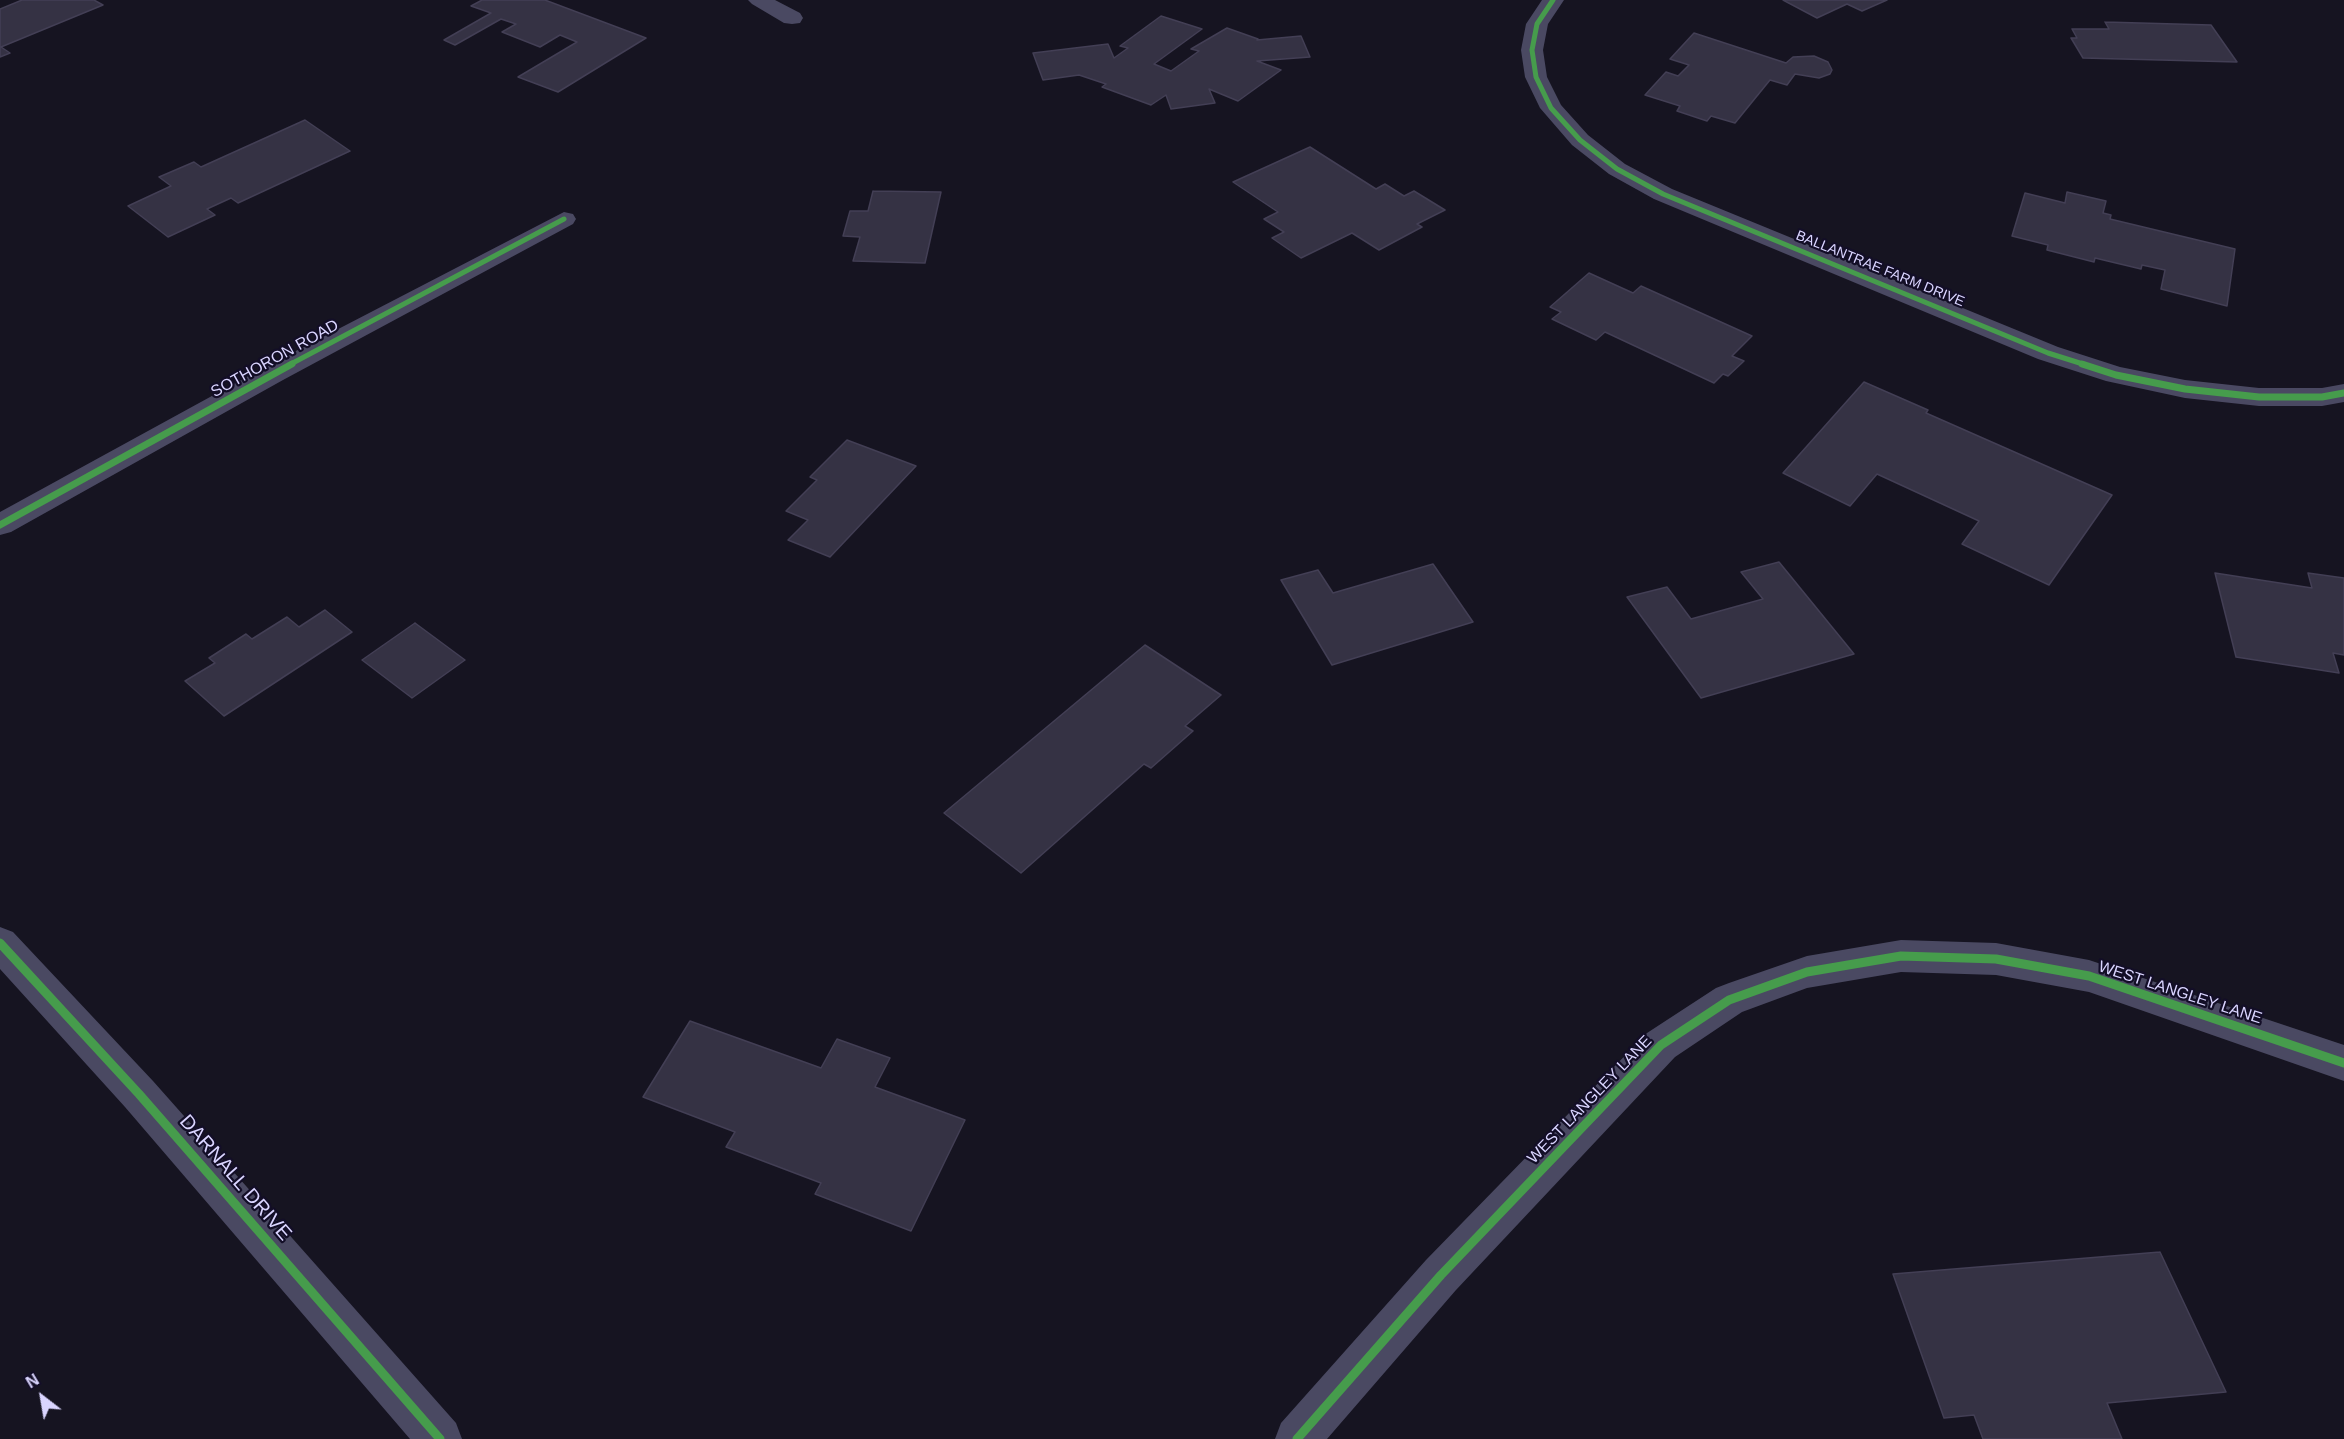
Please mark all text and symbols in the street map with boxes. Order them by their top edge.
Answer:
street label: BALLANTRAE FARM DRIVE [1793,227,1967,311]
street label: SOTHORON ROAD [208,316,342,402]
street label: WEST LANGLEY LANE [2096,957,2264,1029]
street label: WEST LANGLEY LANE [1524,1032,1656,1168]
street label: DARNALL DRIVE [174,1110,296,1246]
north arrow [12,1367,72,1427]
text: N [23,1371,42,1391]

